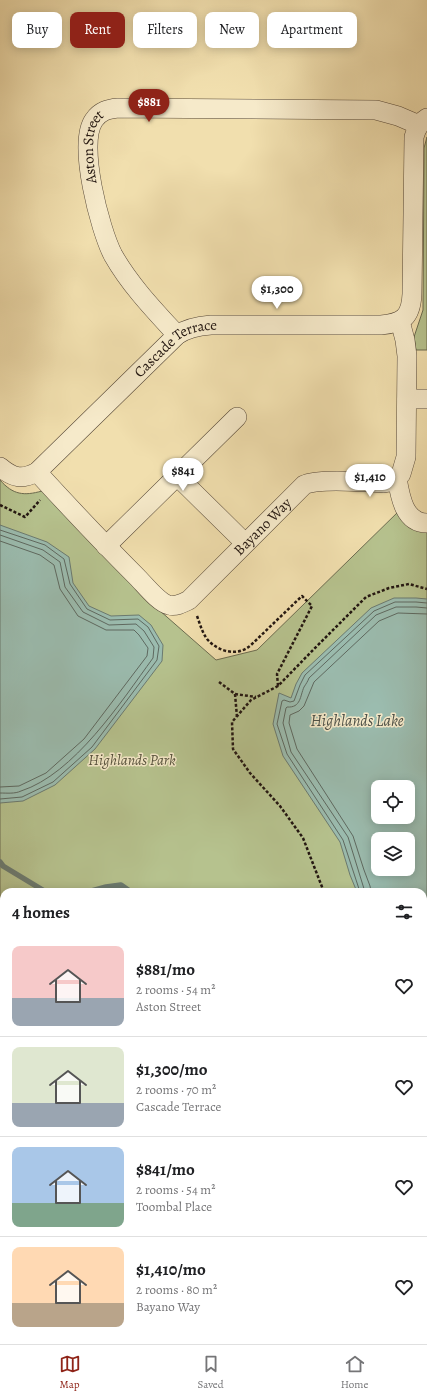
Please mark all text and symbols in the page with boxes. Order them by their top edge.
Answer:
chip: Buy [12,12,62,48]
chip: Rent [70,12,125,48]
chip: Filters [133,12,197,48]
chip: New [205,12,259,48]
chip: Apartment [267,12,357,48]
pin: $881 [125,89,173,123]
text: $881 [137,93,161,110]
street label: Aston Street [78,105,108,186]
pin: $1,300 [244,276,310,310]
text: $1,300 [261,280,293,297]
street label: Cascade Terrace [129,315,217,382]
pin: $841 [159,458,207,492]
text: $841 [171,462,195,479]
pin: $1,410 [337,464,403,498]
text: $1,410 [354,468,386,485]
street label: Bayano Way [229,493,296,560]
water label: Highlands Lake [310,710,404,732]
park label: Highlands Park [88,750,176,770]
map controls [371,780,415,876]
button: locate [371,780,415,824]
button: layers [371,832,415,876]
text: 4 homes [12,901,70,924]
icon: filters [393,901,415,923]
text: $881/mo [136,958,195,981]
icon: home [44,962,92,1010]
icon: heart [393,975,415,997]
text: 2 rooms · 54 m² [136,981,215,998]
text: Aston Street [136,998,201,1015]
text: $1,300/mo [136,1058,208,1081]
icon: home [44,1063,92,1111]
icon: heart [393,1076,415,1098]
text: 2 rooms · 70 m² [136,1081,216,1098]
text: Cascade Terrace [136,1098,221,1115]
text: $841/mo [136,1158,195,1181]
icon: home [44,1163,92,1211]
icon: heart [393,1176,415,1198]
text: 2 rooms · 54 m² [136,1181,215,1198]
text: Toombal Place [136,1198,212,1215]
text: $1,410/mo [136,1258,206,1281]
icon: home [44,1263,92,1311]
icon: heart [393,1276,415,1298]
text: 2 rooms · 80 m² [136,1281,217,1298]
text: Bayano Way [136,1298,200,1315]
tab: Map [59,1353,81,1392]
tab: Saved [198,1353,224,1392]
tab: Home [341,1353,368,1392]

